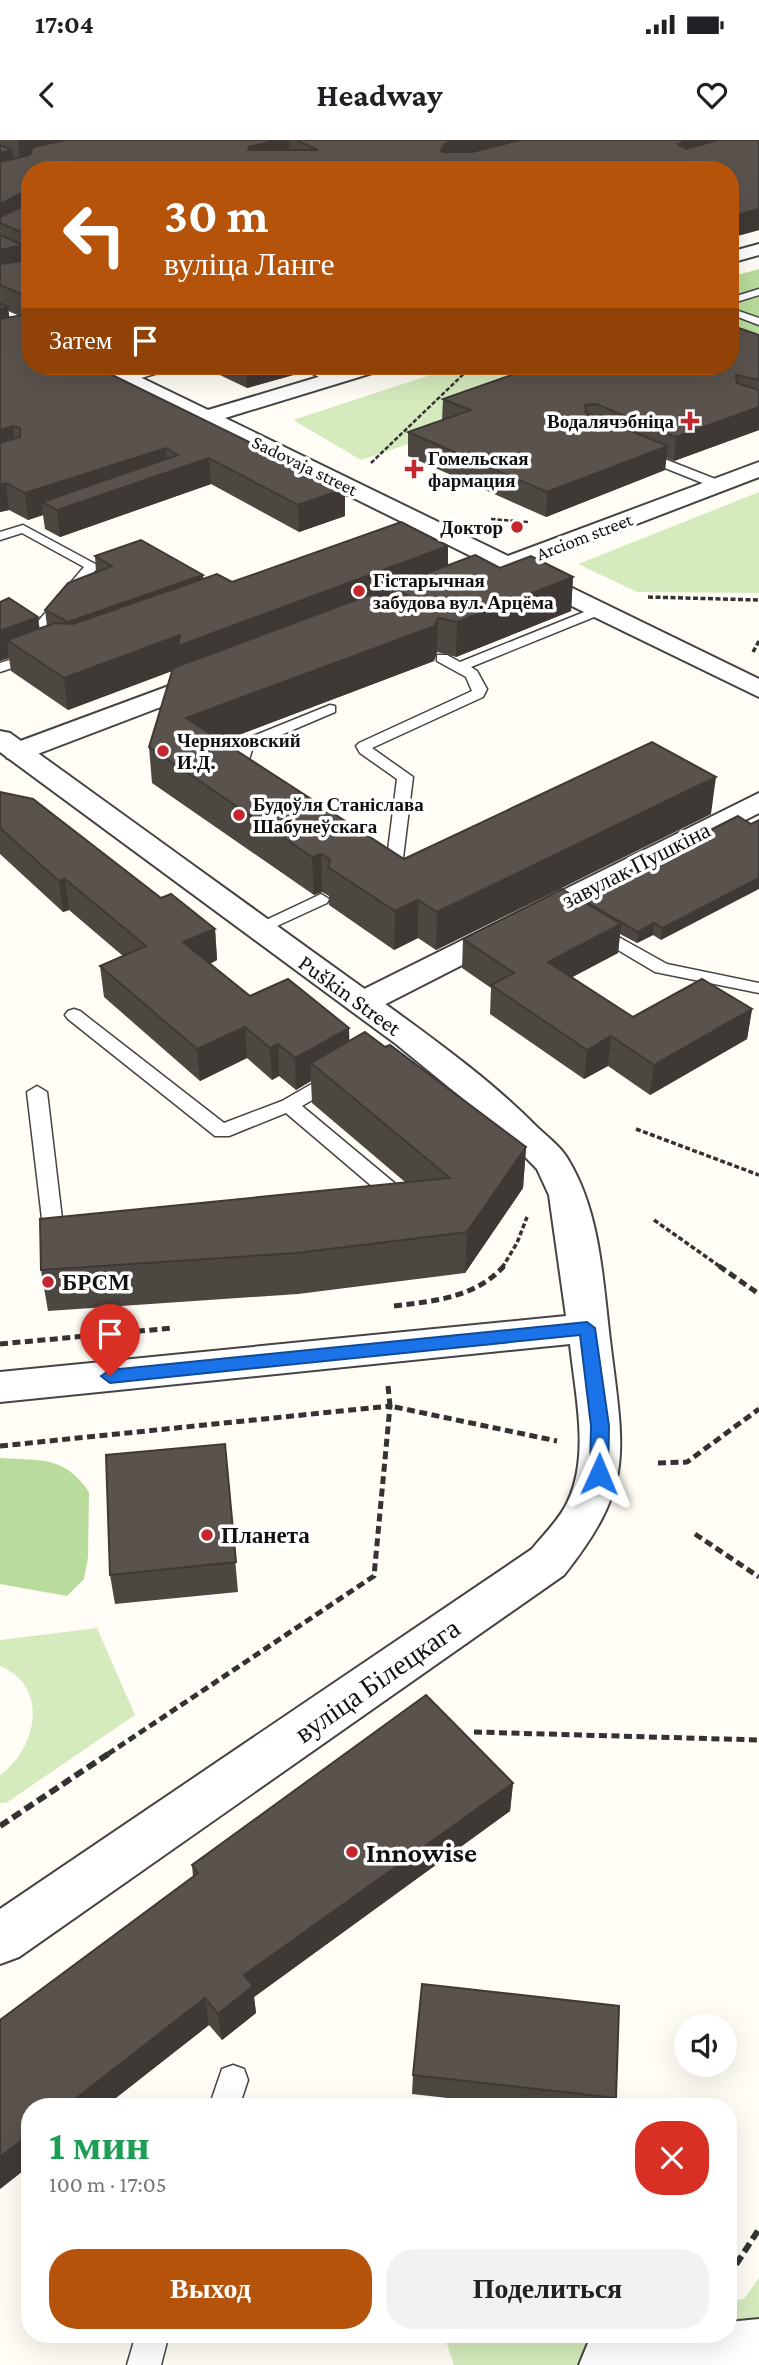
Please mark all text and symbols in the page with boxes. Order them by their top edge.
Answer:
text: 17:04 [35,10,94,39]
icon: back [28,76,66,114]
icon: heart [693,76,731,114]
text: Headway [317,77,442,113]
text: 30 m [164,188,269,243]
icon: left [49,189,140,280]
text: вуліца Ланге [164,246,335,282]
icon: arrive [126,322,164,360]
text: Затем [49,326,112,355]
place label: Водалячэбніца [547,411,674,432]
marker: Водалячэбніца [680,411,700,431]
street label: Sadovaja street [248,431,361,501]
place label: Гомельская фармация [428,448,529,491]
marker: Гомельская фармация [406,461,422,477]
street label: Arciom street [533,508,636,564]
place label: Доктор [440,517,503,538]
marker: Доктор [509,519,525,535]
place label: Гістарычная забудова вул. Арцёма [373,570,554,613]
marker: Гістарычная забудова вул. Арцёма [351,583,367,599]
place label: Черняховский И.Д. [177,730,301,773]
marker: Черняховский И.Д. [155,743,171,759]
place label: Будоўля Станіслава Шабунеўскага [253,794,424,837]
marker: Будоўля Станіслава Шабунеўскага [231,807,247,823]
street label: завулак Пушкіна [558,816,714,914]
street label: Puškin Street [294,949,407,1041]
place label: БРСМ [62,1269,130,1295]
marker: БРСМ [40,1274,56,1290]
pin [80,1304,140,1376]
icon: arrive [91,1315,129,1353]
position arrow [562,1437,636,1511]
place label: Планета [221,1522,310,1548]
marker: Планета [199,1527,215,1543]
street label: вуліца Білецкага [289,1612,466,1749]
place label: Innowise [366,1837,477,1868]
marker: Innowise [344,1844,360,1860]
map controls [674,2014,737,2077]
button: sound [674,2014,737,2077]
text: 1 мин [49,2121,150,2168]
button: close [635,2121,709,2195]
text: 100 m · 17:05 [49,2171,167,2197]
button: Выход [49,2249,372,2329]
button: Поделиться [386,2249,709,2329]

